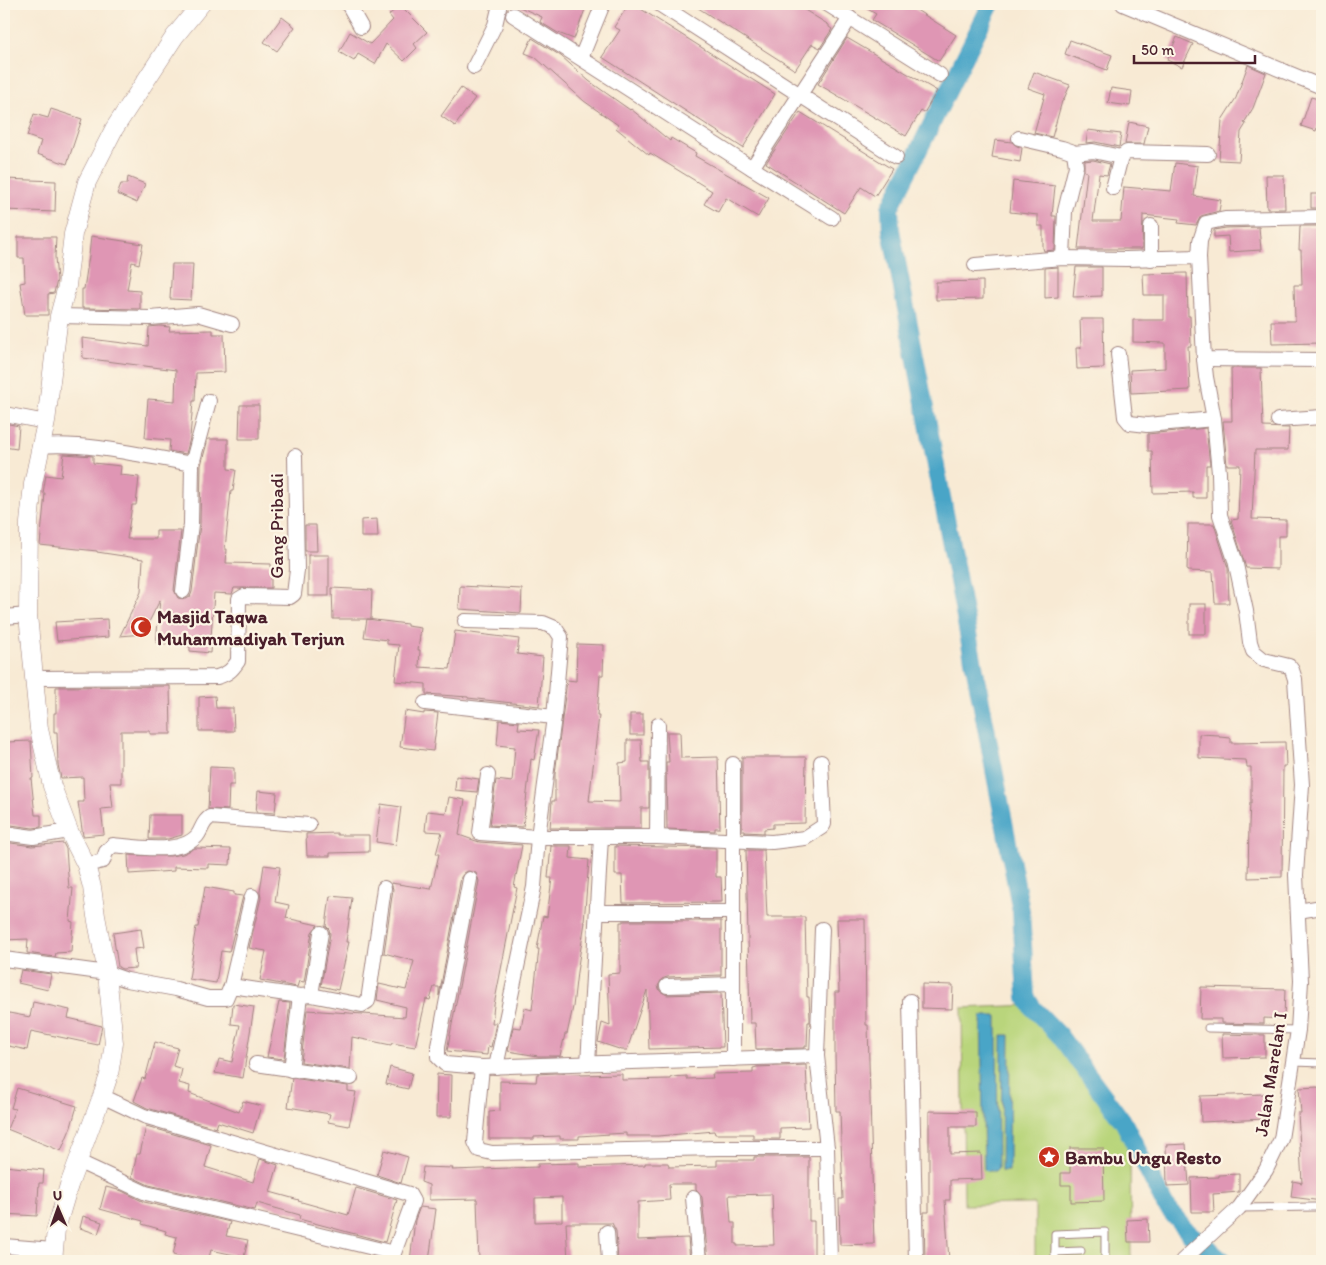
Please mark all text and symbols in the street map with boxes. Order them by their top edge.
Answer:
scale bar [1134,32,1255,64]
text: 50 m [1141,41,1174,59]
street label: Gang Pribadi [265,473,288,579]
place label: Masjid Taqwa Muhammadiyah Terjun [157,605,345,650]
mosque icon: Masjid Taqwa Muhammadiyah Terjun [129,615,153,639]
street label: Jalan Marelan I [1249,1010,1292,1138]
place icon: Bambu Ungu Resto [1037,1145,1061,1169]
place label: Bambu Ungu Resto [1065,1146,1222,1169]
north arrow [32,1182,82,1232]
text: U [53,1187,63,1204]

